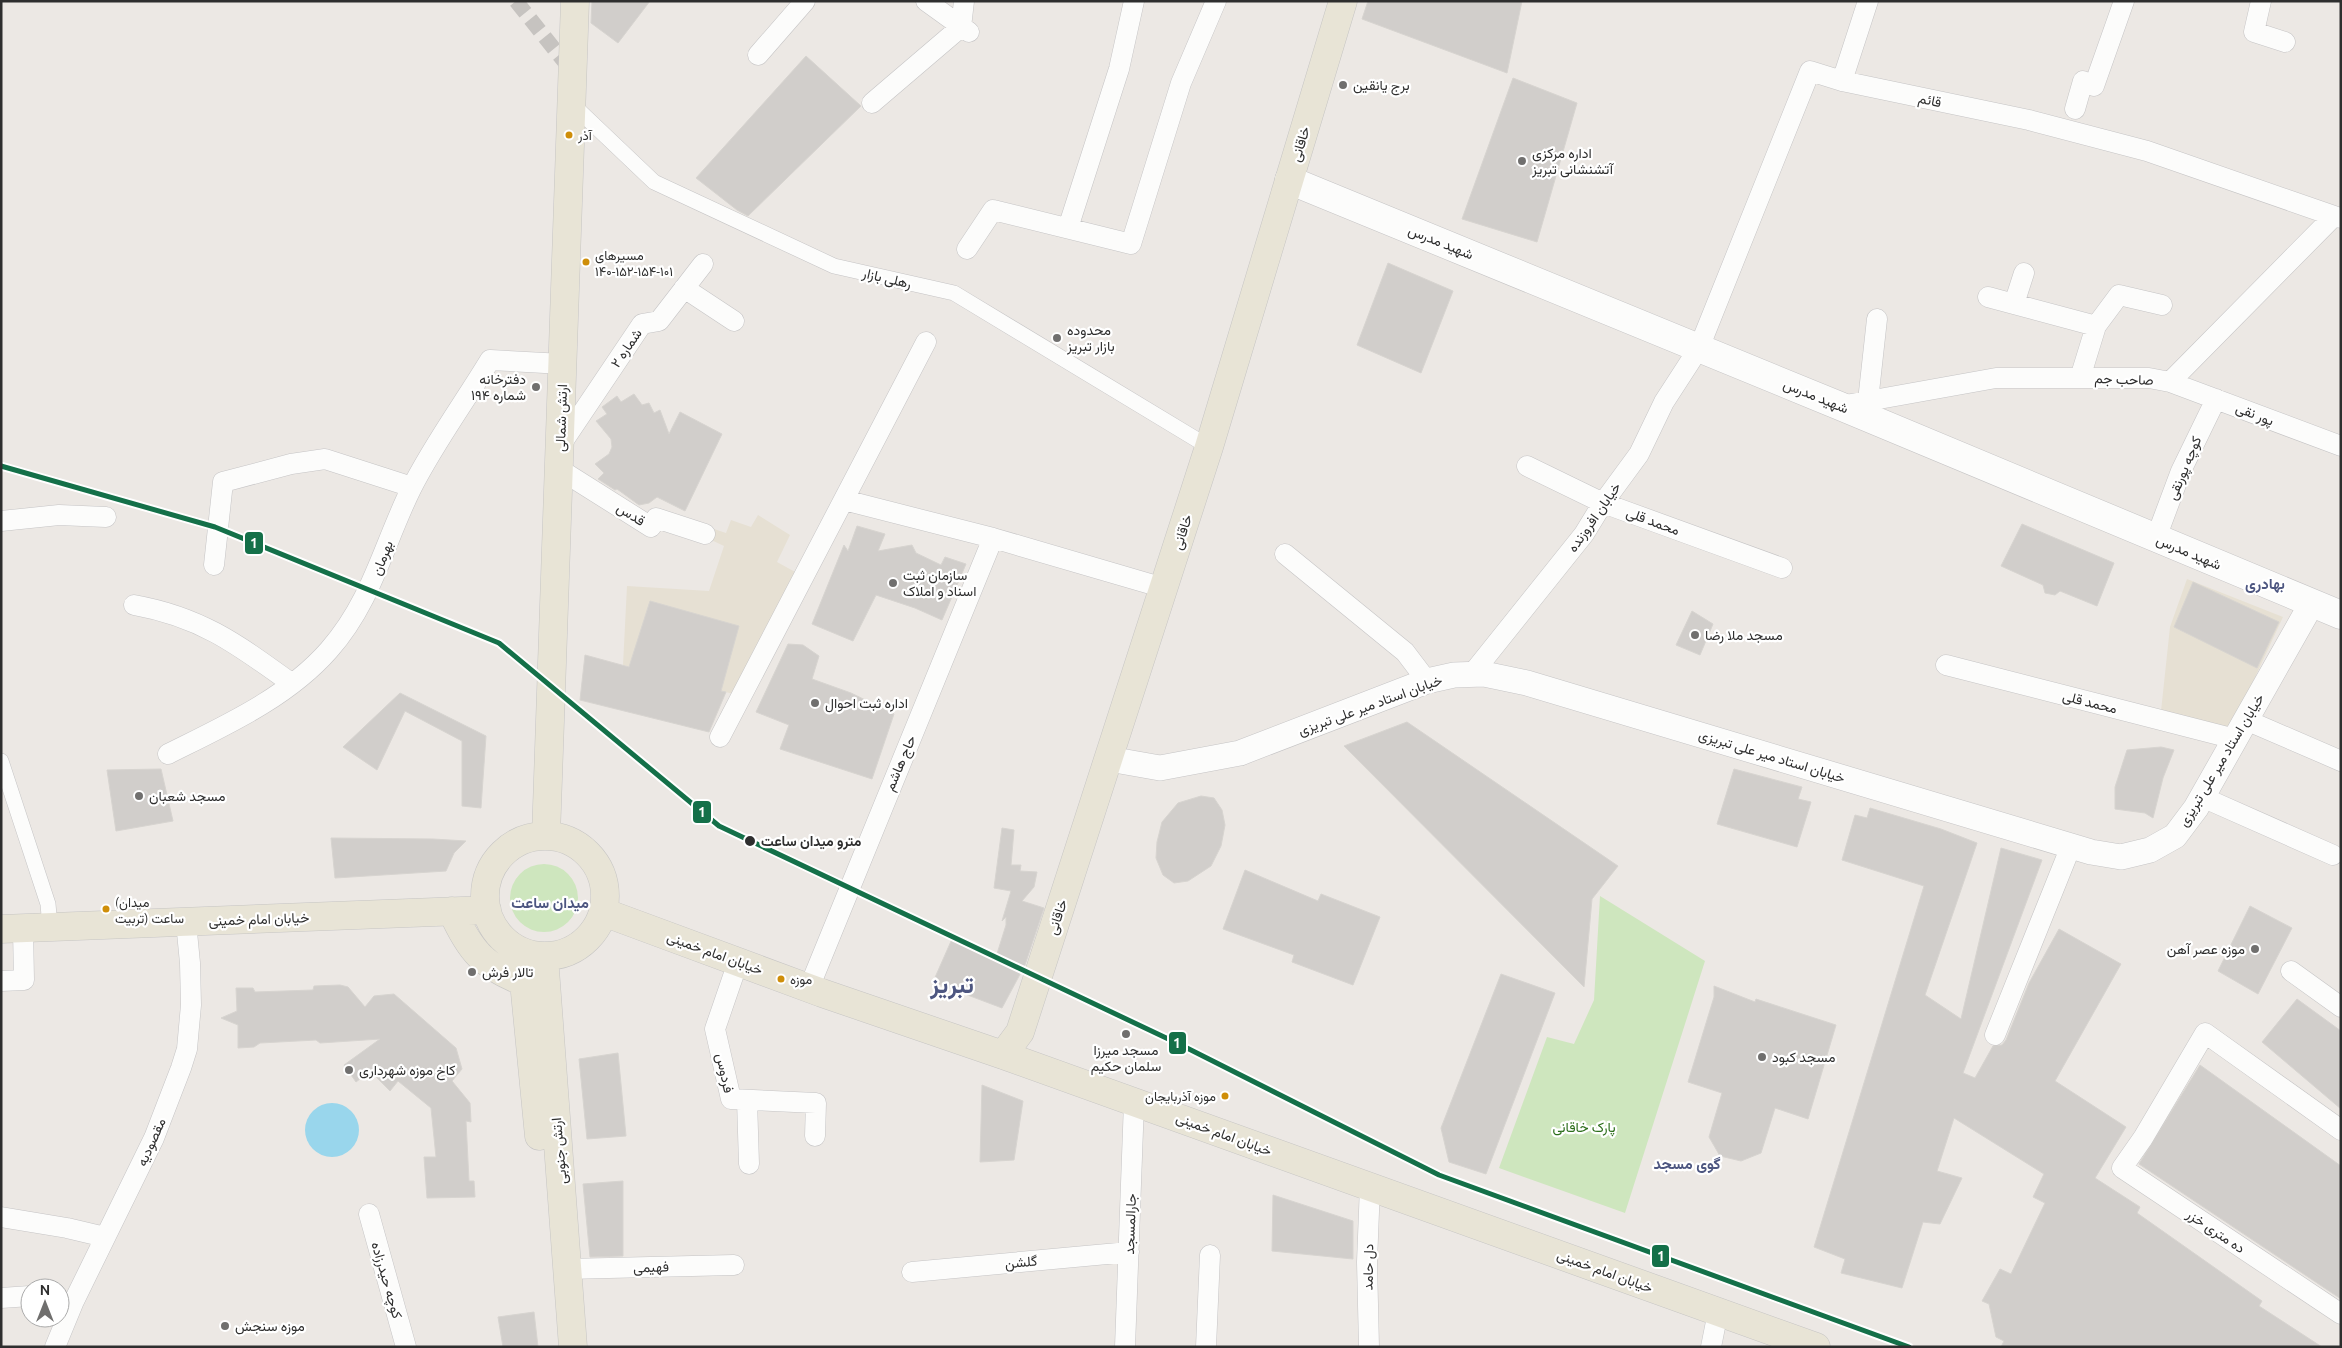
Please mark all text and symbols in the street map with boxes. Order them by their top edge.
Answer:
place label: برج یانقین [1353,77,1410,96]
marker: برج یانقین [1337,79,1349,91]
street label: قائم [1917,90,1943,111]
street label: خاقانی [1287,124,1314,164]
place label: آذر [577,128,593,144]
marker: آذر [564,130,574,140]
place label: اداره مرکزی آتشنشانی تبریز [1531,145,1615,178]
marker: اداره مرکزی آتشنشانی تبریز [1516,155,1528,167]
street label: شهید مدرس [1406,222,1476,263]
place label: مسیرهای ۱۴۰-۱۵۲-۱۵۴-۱۰۱ [595,248,673,278]
marker: مسیرهای ۱۴۰-۱۵۲-۱۵۴-۱۰۱ [581,257,591,267]
street label: رهلی بازار [860,264,913,292]
place label: محدوده بازار تبریز [1066,322,1115,355]
street label: شماره ۲ [607,326,646,371]
marker: محدوده بازار تبریز [1051,332,1063,344]
street label: صاحب جم [2094,370,2154,389]
place label: دفترخانه شماره ۱۹۴ [471,371,526,404]
street label: شهید مدرس [1781,376,1851,417]
marker: دفترخانه شماره ۱۹۴ [530,381,542,393]
street label: ارتش شمالی [552,384,571,452]
street label: پور نقی [2233,399,2276,430]
street label: کوچه پورنقی [2163,434,2206,503]
street label: خیابان افروزنده [1564,479,1625,556]
street label: قدس [613,499,648,530]
street label: محمد قلی [1624,504,1682,539]
street label: خاقانی [1169,512,1196,552]
line badge: 1 [244,531,264,555]
street label: شهید مدرس [2154,531,2224,574]
text: 1 [250,535,258,551]
street label: بهرمان [368,538,397,578]
place label: سازمان ثبت اسناد و املاک [903,567,976,600]
district label: بهادری [2245,575,2285,593]
marker: سازمان ثبت اسناد و املاک [887,577,899,589]
place label: مسجد ملا رضا [1705,627,1783,644]
marker: مسجد ملا رضا [1689,629,1701,641]
street label: خیابان استاد میر علی تبریزی [1296,671,1445,739]
street label: محمد قلی [2061,688,2119,717]
street label: خیابان استاد میر علی تبریزی [2175,691,2268,830]
place label: اداره ثبت احوال [825,695,908,713]
marker: اداره ثبت احوال [809,697,821,709]
street label: خیابان استاد میر علی تبریزی [1697,726,1847,787]
street label: حاج هاشم [881,733,922,794]
place label: مسجد شعبان [149,788,226,805]
marker: مسجد شعبان [133,790,145,802]
line badge: 1 [692,800,712,824]
text: 1 [698,804,706,820]
place label: مترو میدان ساعت [761,833,862,850]
marker: مترو میدان ساعت [743,834,757,848]
district label: میدان ساعت [511,894,589,912]
place label: (میدان ساعت (تربیت [115,895,184,927]
street label: خاقانی [1044,897,1071,937]
marker: (میدان ساعت (تربیت [101,904,111,914]
street label: خیابان امام خمینی [208,909,310,930]
street label: خیابان امام خمینی [665,928,765,979]
place label: موزه عصر آهن [2167,941,2245,958]
marker: موزه عصر آهن [2249,943,2261,955]
place label: تالار فرش [482,964,534,981]
marker: تالار فرش [466,966,478,978]
district label: تبریز [929,971,974,1000]
place label: موزه [790,972,812,988]
marker: موزه [776,974,786,984]
marker: مسجد میرزا سلمان حکیم [1120,1028,1132,1040]
line badge: 1 [1168,1031,1187,1055]
text: 1 [1173,1035,1181,1051]
place label: مسجد میرزا سلمان حکیم [1091,1042,1161,1075]
place label: مسجد کبود [1772,1049,1835,1066]
marker: مسجد کبود [1756,1051,1768,1063]
street label: فردوس [712,1052,737,1095]
place label: کاخ موزه شهرداری [359,1062,456,1081]
marker: کاخ موزه شهرداری [343,1064,355,1076]
place label: موزه آذربایجان [1145,1089,1216,1105]
marker: موزه آذربایجان [1220,1091,1230,1101]
street label: خیابان امام خمینی [1174,1109,1274,1160]
street label: مقصودیه [133,1115,170,1169]
street label: ارتش جنوبی [548,1117,571,1185]
park label: پارک خاقانی [1552,1119,1616,1137]
district label: گوی مسجد [1653,1155,1721,1173]
street label: جارالمسجد [1121,1193,1140,1255]
street label: ده متری خزر [2182,1205,2248,1257]
street label: کوچه حیدرزاده [366,1240,406,1321]
street label: دل حامد [1360,1243,1378,1291]
line badge: 1 [1651,1244,1670,1268]
street label: خیابان امام خمینی [1555,1246,1655,1297]
text: 1 [1657,1248,1665,1264]
street label: گلشن [1004,1253,1038,1272]
street label: فهیمی [633,1258,669,1277]
north arrow [20,1278,70,1328]
text: N [40,1282,50,1298]
place label: موزه سنجش [235,1318,305,1335]
marker: موزه سنجش [219,1320,231,1332]

